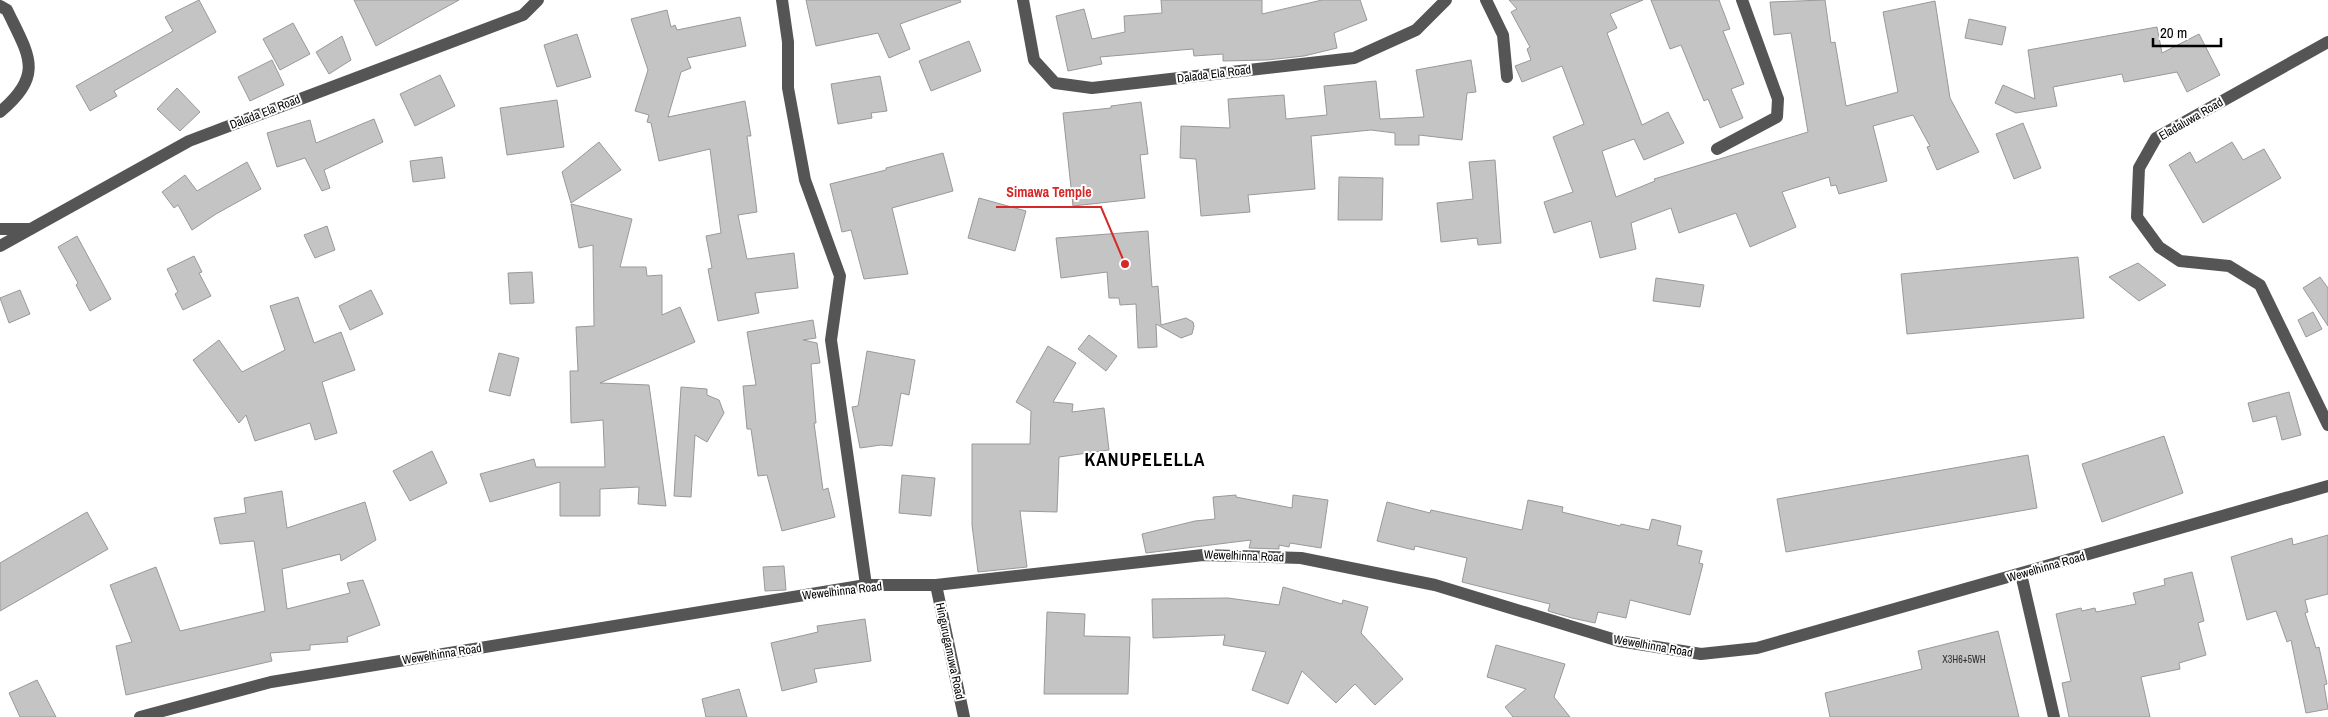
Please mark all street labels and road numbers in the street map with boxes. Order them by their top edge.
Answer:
street label: Dalada Ela Road [1176,62,1252,86]
street label: Dalada Ela Road [227,91,303,133]
street label: Eladaluwa Road [2156,94,2226,144]
street label: Wewelhinna Road [1204,547,1284,565]
street label: Wewelhinna Road [2005,548,2087,586]
street label: Wewelhinna Road [801,578,883,604]
street label: Hingurugamuwa Road [932,601,968,701]
street label: Wewelhinna Road [1612,631,1694,661]
street label: Wewelhinna Road [401,640,483,668]

